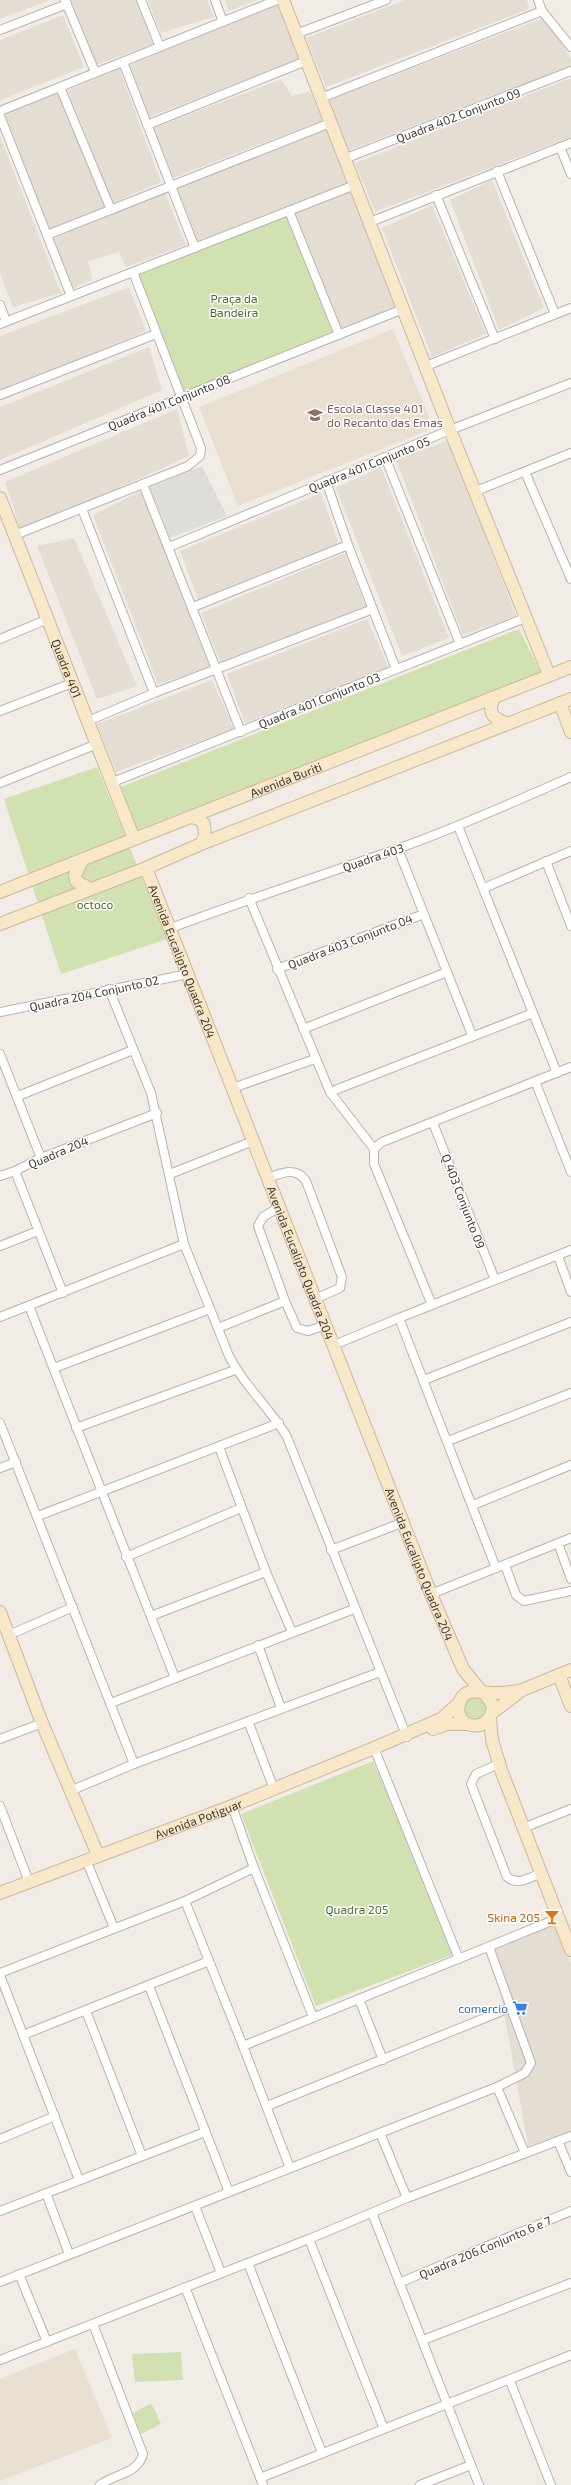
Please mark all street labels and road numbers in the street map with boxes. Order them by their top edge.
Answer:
street label: Quadra 402 Conjunto 09 [394,85,523,146]
street label: Quadra 401 Conjunto 08 [106,371,233,434]
street label: Quadra 401 Conjunto 05 [306,433,432,496]
street label: Quadra 401 [48,637,85,700]
street label: Quadra 401 Conjunto 03 [256,669,382,732]
street label: Avenida Buriti [248,759,323,800]
street label: Quadra 403 [341,840,406,875]
street label: Avenida Eucalipto Quadra 204 [146,882,219,1040]
street label: Quadra 403 Conjunto 04 [286,911,415,972]
street label: Quadra 204 Conjunto 02 [28,972,160,1015]
street label: Quadra 204 [26,1133,90,1172]
street label: Q 403 Conjunto 09 [439,1152,489,1251]
street label: Avenida Eucalipto Quadra 204 [265,1184,337,1341]
street label: Avenida Eucalipto Quadra 204 [383,1486,457,1643]
street label: Avenida Potiguar [153,1795,245,1841]
street label: Quadra 206 Conjunto 6 e 7 [417,2213,554,2282]

